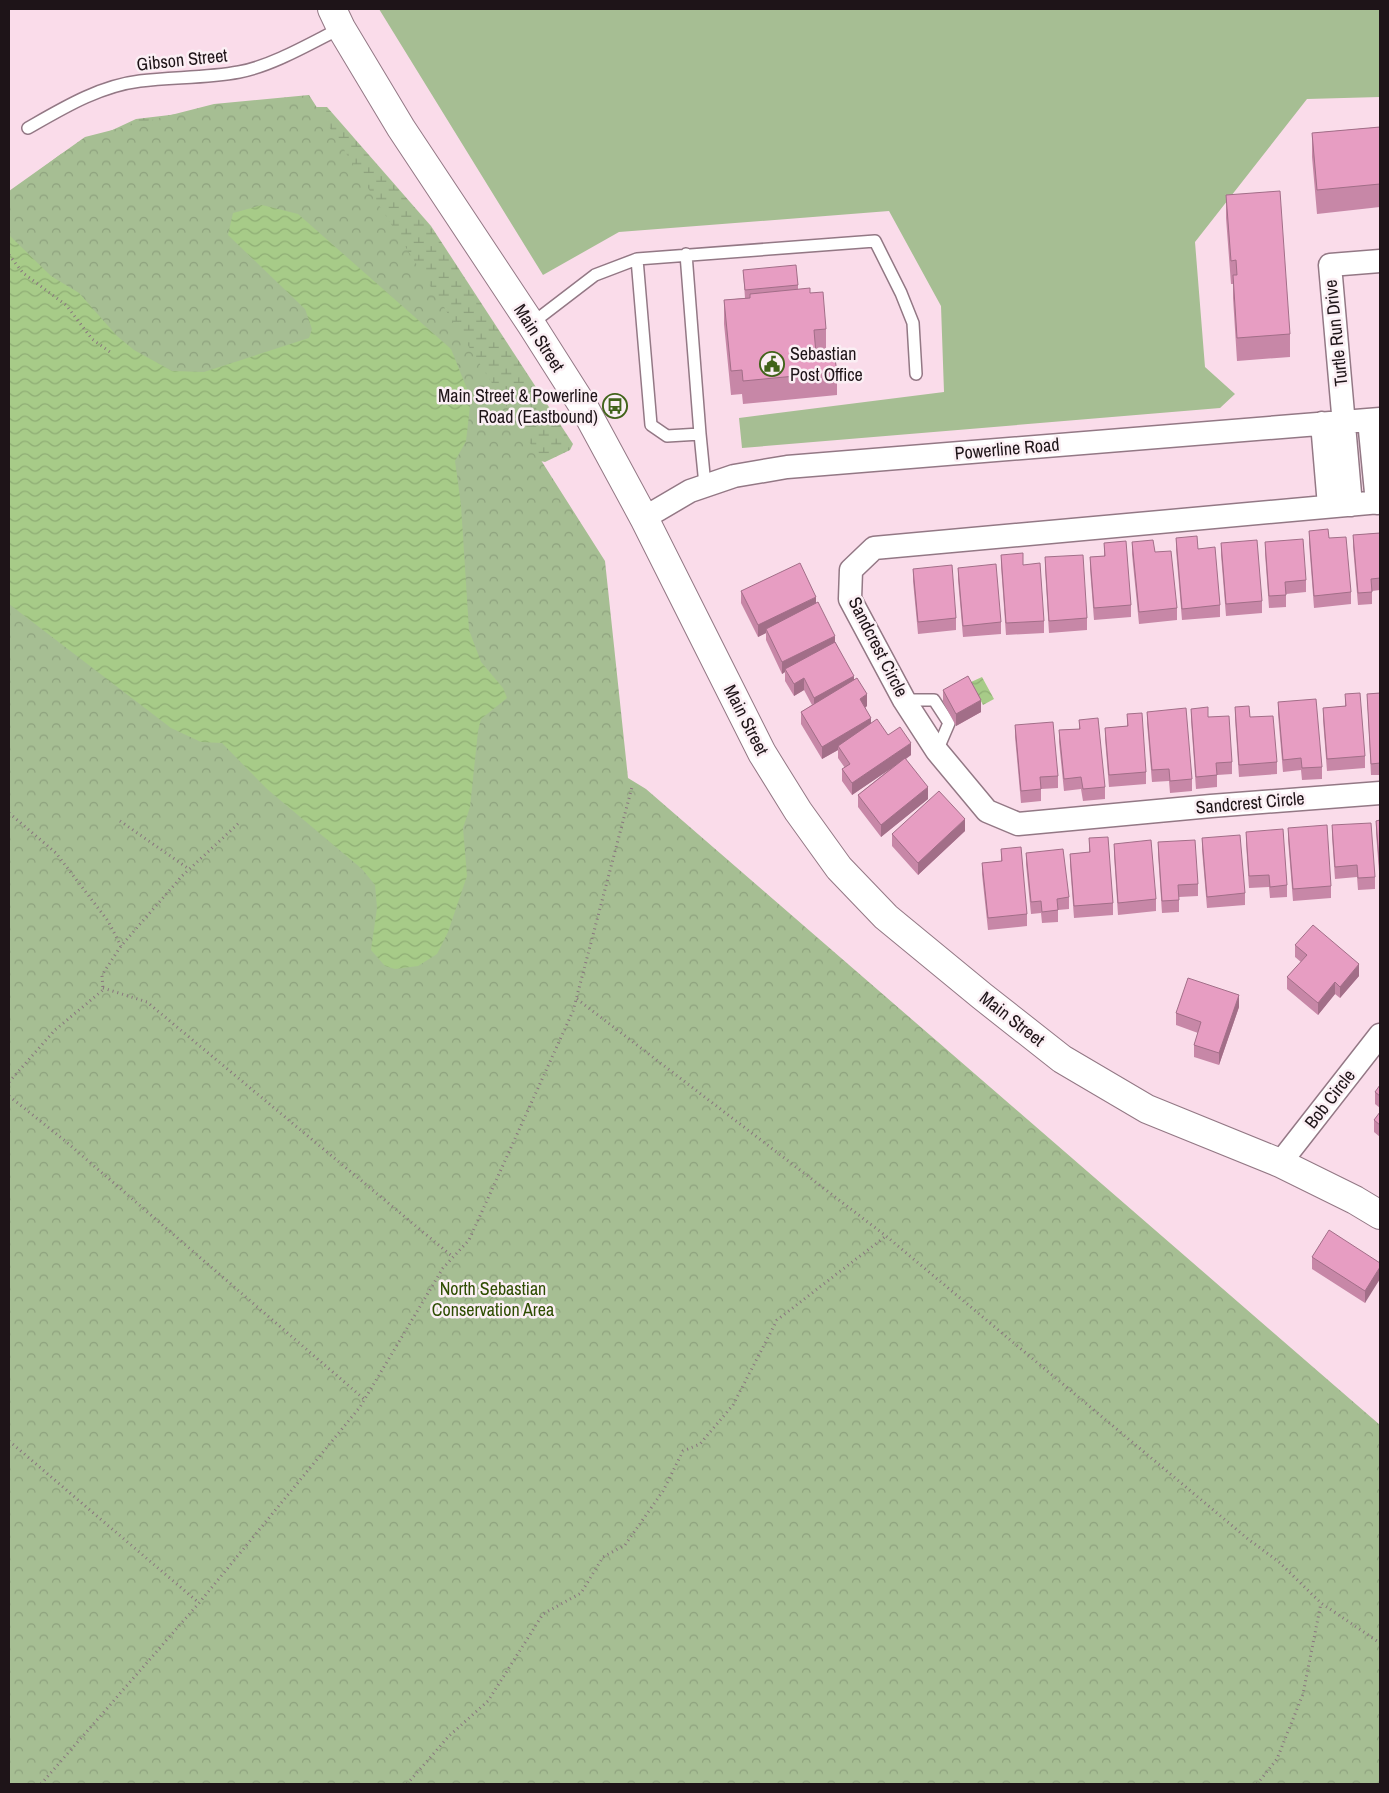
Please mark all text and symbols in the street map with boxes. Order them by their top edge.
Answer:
street label: Gibson Street [135,42,229,77]
street label: Turtle Run Drive [1317,279,1354,388]
street label: Main Street [508,299,571,377]
place label: Sebastian Post Office [790,341,863,387]
public building icon: Sebastian Post Office [759,351,785,377]
place label: Main Street & Powerline Road (Eastbound) [438,383,598,429]
bus stop icon: Main Street & Powerline Road (Eastbound) [602,393,628,419]
street label: Powerline Road [954,431,1060,466]
street label: Sandcrest Circle [843,592,914,701]
street label: Main Street [718,680,775,759]
street label: Sandcrest Circle [1195,785,1305,820]
street label: Main Street [975,985,1050,1052]
street label: Bob Circle [1299,1064,1361,1134]
park label: North Sebastian Conservation Area [432,1276,554,1322]

